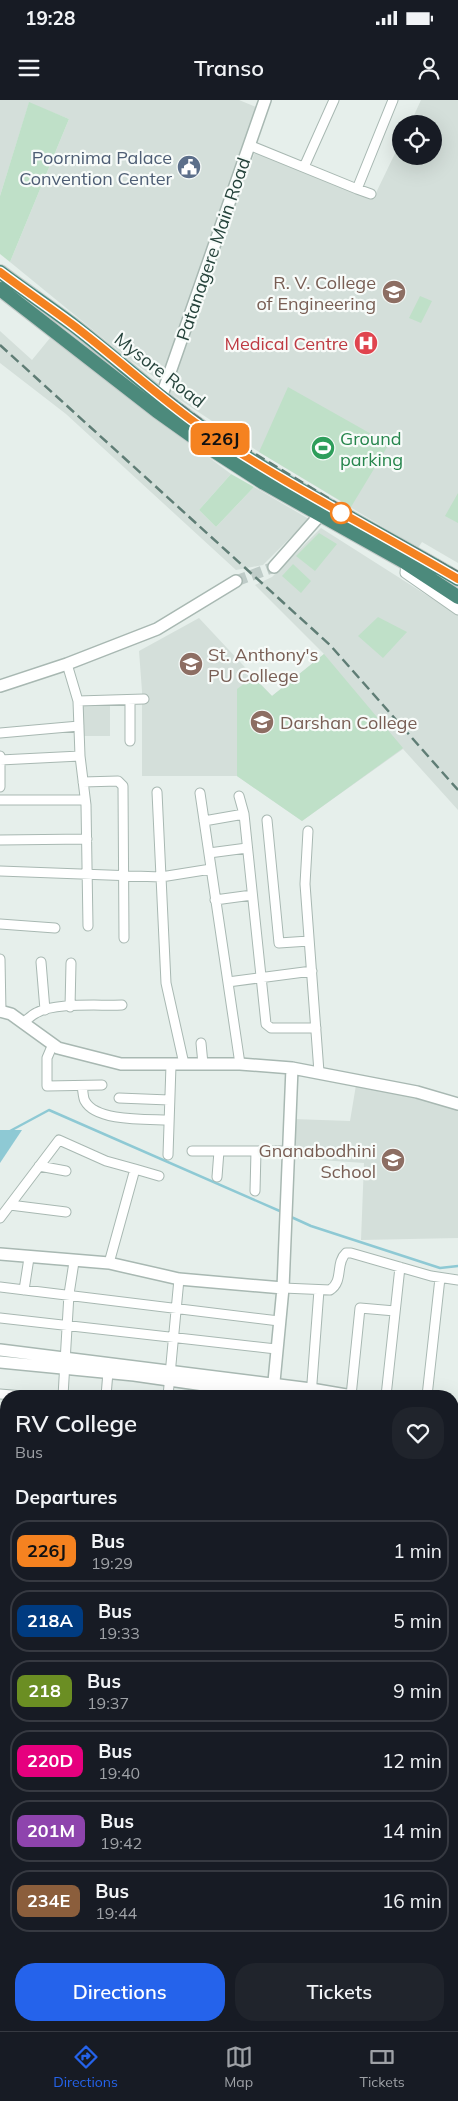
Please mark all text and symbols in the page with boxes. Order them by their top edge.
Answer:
text: 19:28 [25,6,75,30]
icon: menu [15,54,43,82]
text: Transo [194,54,264,82]
icon: person [415,54,443,82]
map controls [392,115,442,165]
button: locate [392,115,442,165]
place label: Poornima Palace Convention Center [19,146,172,190]
street label: Patanagere Main Road [171,154,255,344]
public building icon: Poornima Palace Convention Center [176,154,202,180]
place label: R. V. College of Engineering [256,271,376,315]
school or university icon: R. V. College of Engineering [381,279,407,305]
street label: Mysore Road [110,327,210,413]
hospital icon: Medical Centre [353,330,379,356]
place label: Medical Centre [225,332,348,355]
line badge: 226J [185,423,255,455]
text: 226J [201,427,239,450]
place label: Ground parking [340,427,403,471]
sports icon: Ground parking [310,435,336,461]
unlabelled marker [330,502,352,524]
place label: St. Anthony's PU College [208,643,318,687]
school or university icon: St. Anthony's PU College [178,651,204,677]
school or university icon: Darshan College [249,709,275,735]
place label: Darshan College [280,711,417,734]
place label: Gnanabodhini School [259,1139,376,1183]
school or university icon: Gnanabodhini School [380,1147,406,1173]
button: heart [392,1407,444,1459]
text: RV College [15,1408,137,1438]
text: Bus [15,1442,43,1462]
text: Departures [15,1485,117,1509]
text: Bus [91,1529,125,1553]
text: 226J [27,1539,66,1562]
text: 1 min [393,1539,442,1563]
text: 19:29 [91,1553,133,1573]
text: Bus [98,1599,132,1623]
text: 218A [27,1609,73,1632]
text: 5 min [393,1609,442,1633]
text: 19:33 [98,1623,140,1643]
text: Bus [87,1669,121,1693]
text: 218 [28,1679,61,1702]
text: 9 min [393,1679,442,1703]
text: 19:37 [87,1693,129,1713]
text: Bus [98,1739,132,1763]
text: 220D [27,1749,73,1772]
text: 12 min [382,1749,442,1773]
text: 19:40 [98,1763,140,1783]
text: Bus [100,1809,134,1833]
text: 201M [27,1819,75,1842]
text: 14 min [382,1819,442,1843]
text: 19:42 [100,1833,142,1853]
text: Bus [95,1879,129,1903]
text: 234E [27,1889,70,1912]
text: 16 min [382,1889,442,1913]
text: 19:44 [95,1903,137,1923]
button: Directions [15,1963,225,2021]
button: Tickets [235,1963,444,2021]
tab: Directions [53,2043,118,2091]
tab: Map [224,2043,253,2091]
tab: Tickets [360,2043,405,2091]

